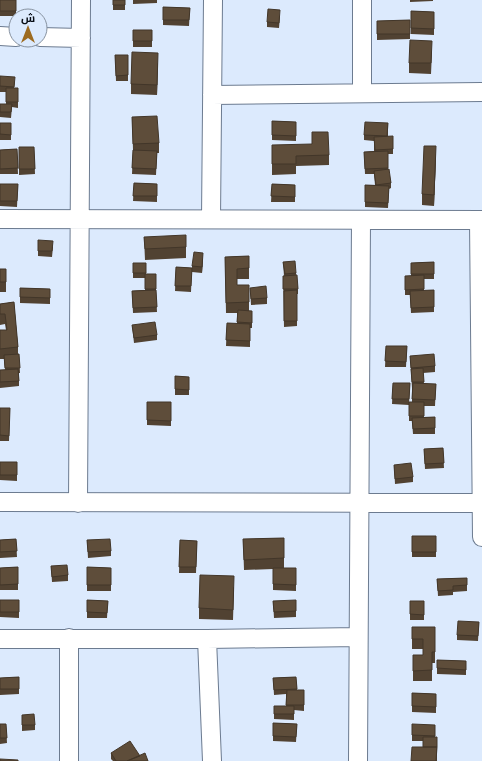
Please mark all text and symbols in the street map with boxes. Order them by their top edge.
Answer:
north arrow [8,8,48,48]
text: ش [21,11,35,25]

